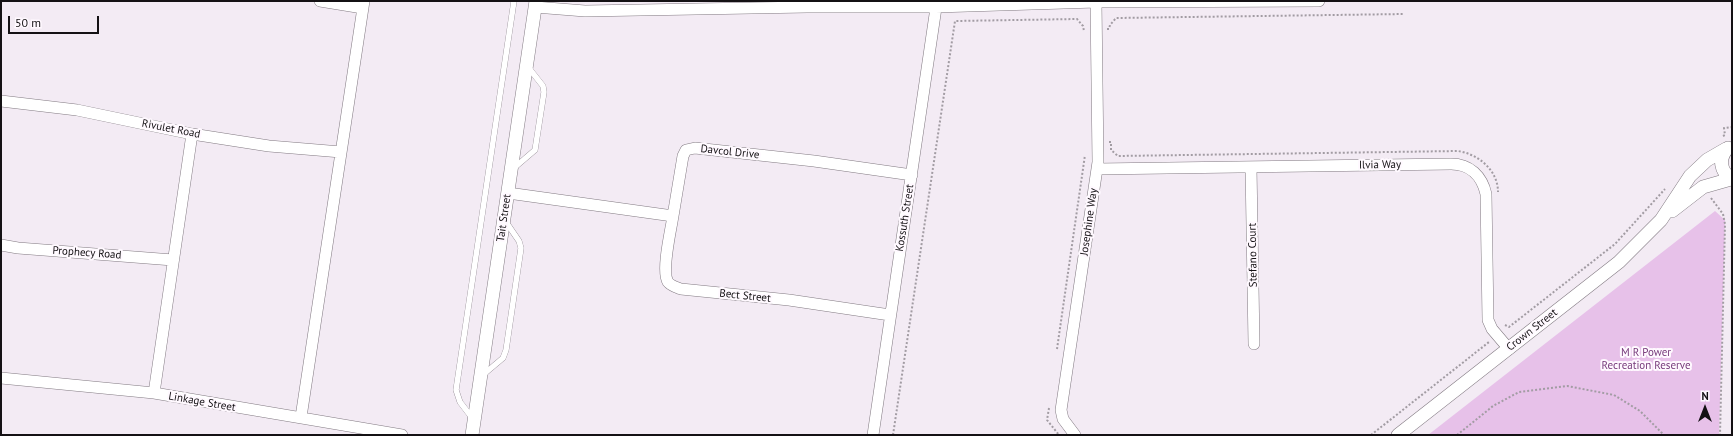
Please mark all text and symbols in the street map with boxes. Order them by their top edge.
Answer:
scale bar [10,8,101,34]
text: 50 m [15,15,41,30]
street label: Rivulet Road [141,117,201,141]
street label: Davcol Drive [700,142,760,162]
street label: Ilvia Way [1359,158,1401,172]
street label: Kossuth Street [893,183,917,253]
street label: Josephine Way [1078,187,1100,257]
street label: Tait Street [494,193,514,243]
street label: Stefano Court [1246,223,1260,287]
street label: Prophecy Road [52,244,122,262]
street label: Bect Street [719,287,771,305]
street label: Crown Street [1504,306,1560,354]
park label: M R Power Recreation Reserve [1601,346,1691,372]
north arrow [1685,388,1725,428]
text: N [1701,389,1709,403]
street label: Linkage Street [167,390,237,414]

